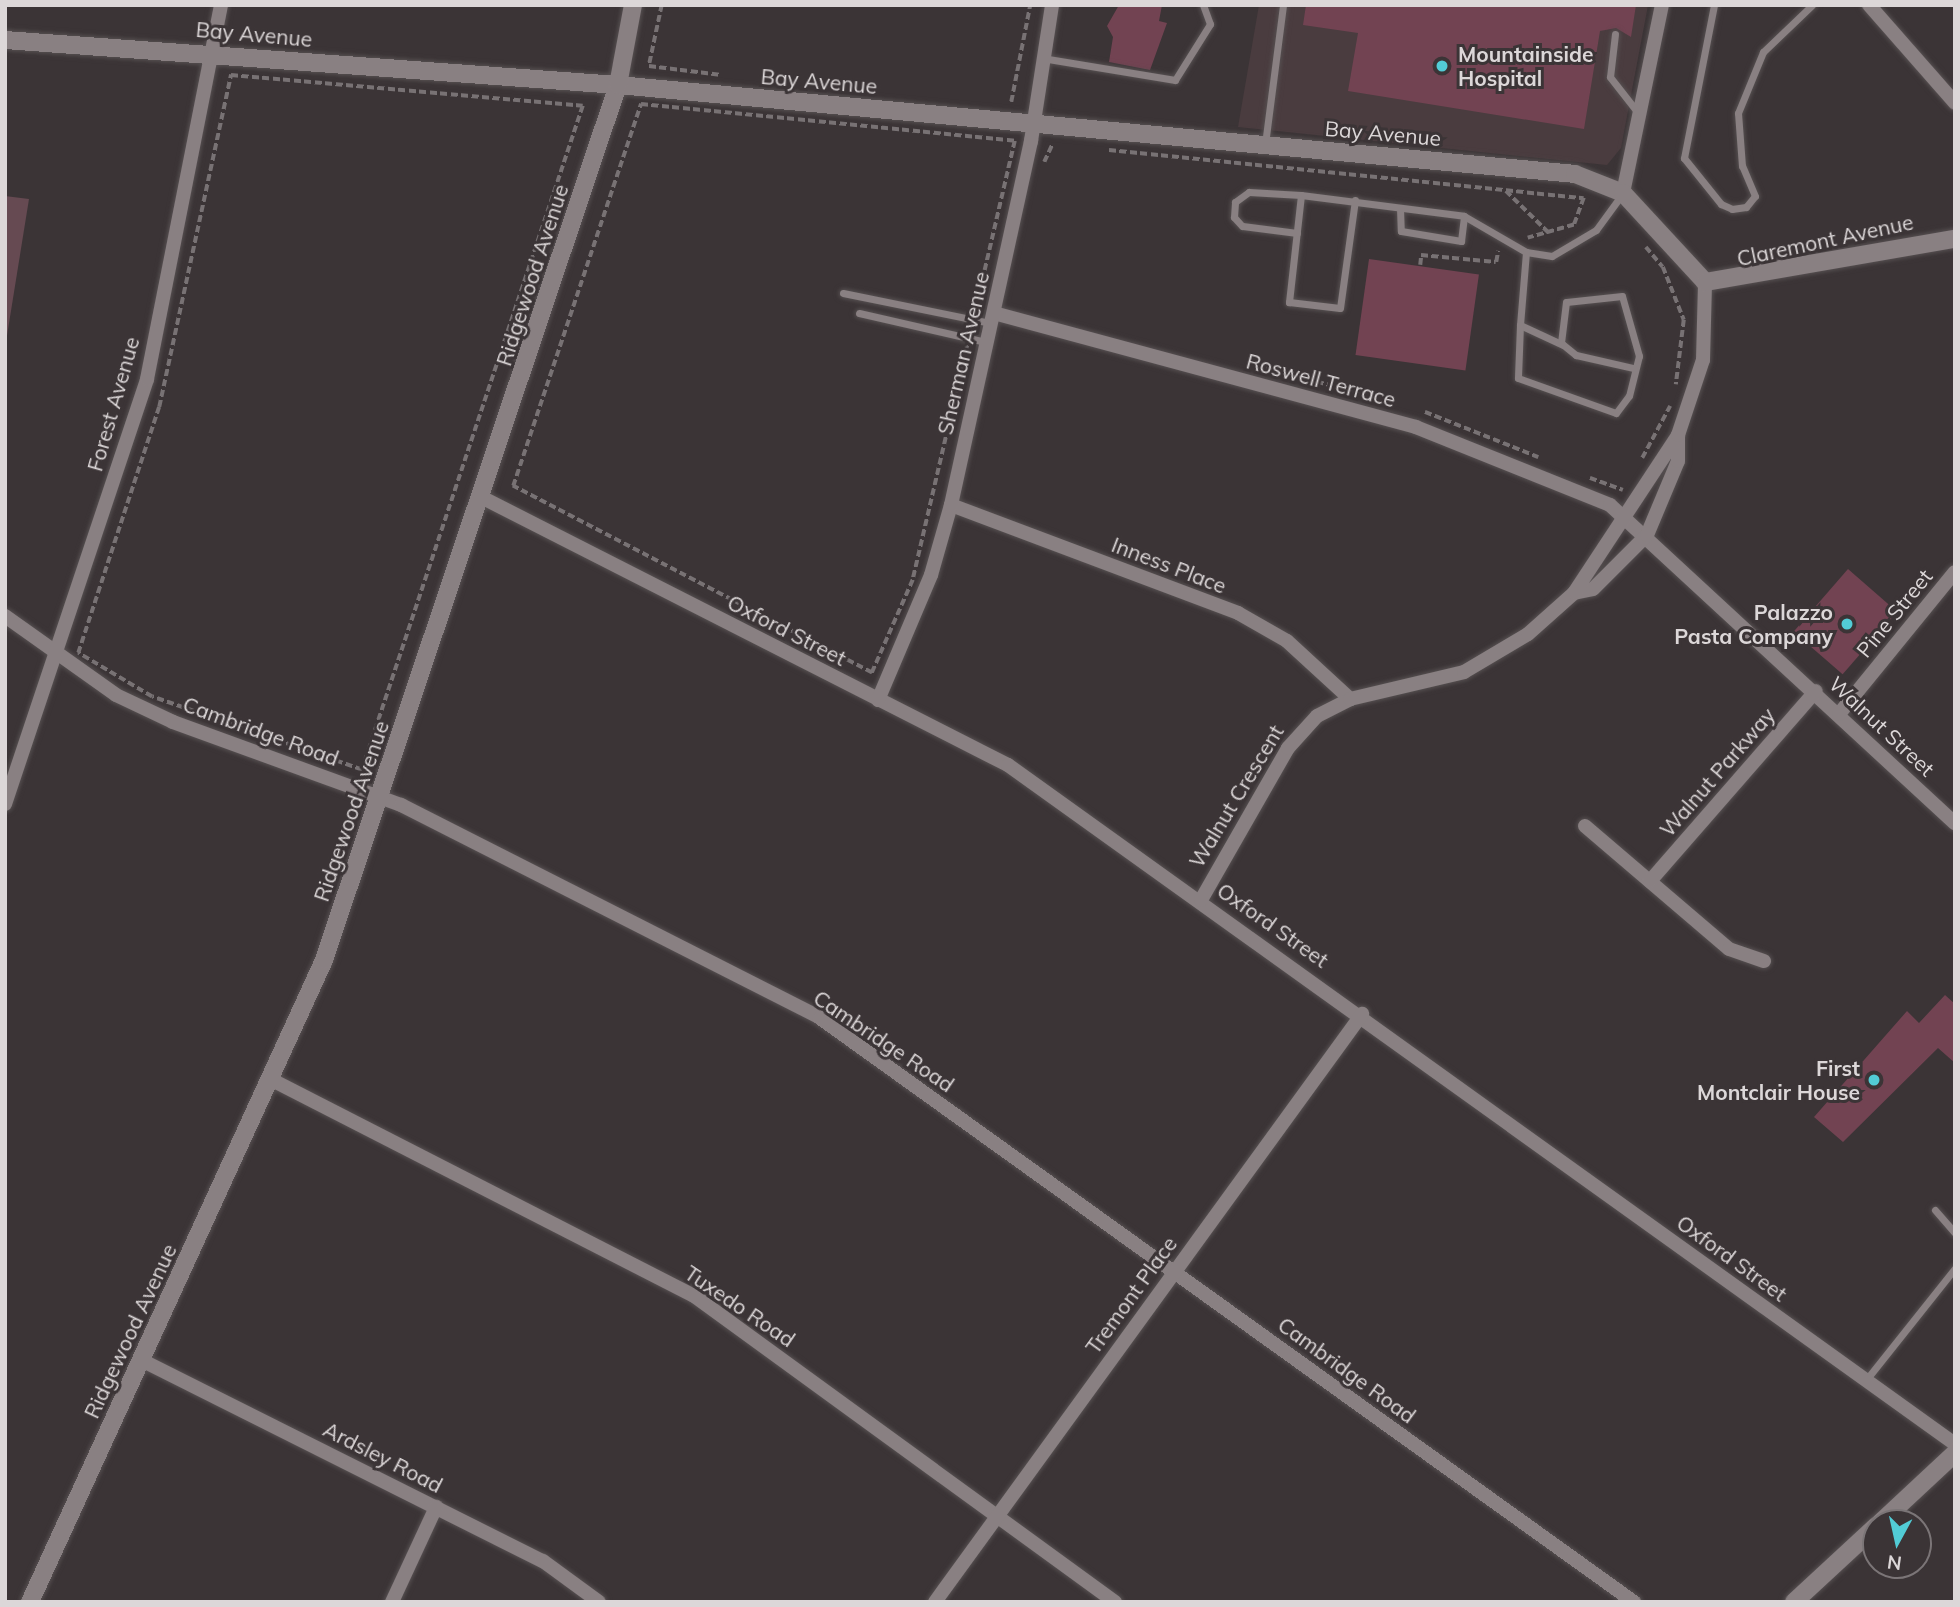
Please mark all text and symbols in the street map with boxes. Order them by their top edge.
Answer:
street label: Bay Avenue [195,16,313,52]
place label: Mountainside Hospital [1458,41,1594,91]
marker: Mountainside Hospital [1432,56,1452,76]
street label: Bay Avenue [760,63,878,99]
street label: Bay Avenue [1324,115,1442,151]
street label: Ridgewood Avenue [491,181,573,369]
street label: Claremont Avenue [1735,209,1915,271]
street label: Sherman Avenue [932,269,994,437]
street label: Forest Avenue [82,334,144,474]
street label: Roswell Terrace [1244,348,1398,412]
street label: Inness Place [1108,532,1230,598]
street label: Pine Street [1851,564,1937,662]
street label: Oxford Street [723,589,851,671]
place label: Palazzo Pasta Company [1674,599,1833,649]
marker: Palazzo Pasta Company [1839,616,1855,632]
street label: Walnut Street [1824,671,1940,781]
street label: Cambridge Road [180,691,342,771]
street label: Walnut Parkway [1654,702,1780,842]
street label: Ridgewood Avenue [308,717,394,905]
street label: Walnut Crescent [1183,720,1289,872]
street label: Oxford Street [1213,877,1333,973]
street label: Cambridge Road [809,985,959,1097]
place label: First Montclair House [1697,1055,1860,1105]
marker: First Montclair House [1866,1072,1882,1088]
street label: Oxford Street [1672,1210,1792,1306]
street label: Tremont Place [1080,1232,1182,1358]
street label: Ridgewood Avenue [79,1240,181,1422]
street label: Tuxedo Road [680,1260,800,1352]
street label: Cambridge Road [1273,1312,1421,1428]
street label: Ardsley Road [319,1416,447,1498]
north arrow [1862,1509,1932,1579]
text: N [1886,1550,1903,1576]

